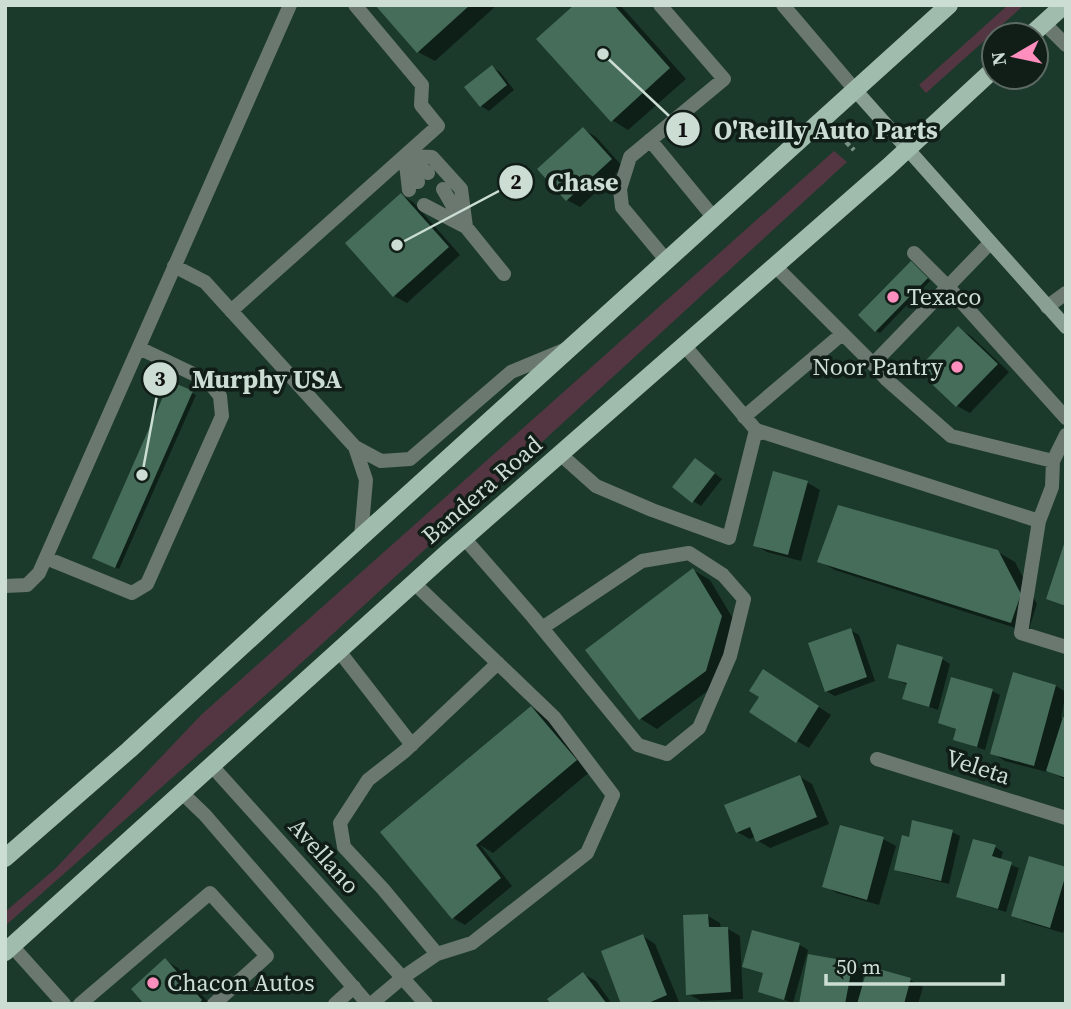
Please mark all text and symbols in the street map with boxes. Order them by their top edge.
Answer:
north arrow [980,21,1050,91]
text: N [984,50,1012,68]
callout: O'Reilly Auto Parts [665,106,952,153]
text: O'Reilly Auto Parts [714,112,938,148]
text: 1 [677,115,689,144]
callout: Chase [499,158,633,205]
text: Chase [547,164,619,200]
text: 2 [510,167,522,196]
place label: Texaco [907,280,981,313]
marker: Texaco [885,289,901,305]
place label: Noor Pantry [812,350,944,383]
callout: Murphy USA [143,355,356,402]
marker: Noor Pantry [949,359,965,375]
text: Murphy USA [192,361,343,397]
text: 3 [154,364,166,393]
street label: Bandera Road [414,428,549,551]
street label: Veleta [942,741,1015,793]
street label: Avellano [281,810,367,901]
scale bar [826,942,1003,986]
text: 50 m [836,952,881,981]
place label: Chacon Autos [167,966,315,999]
marker: Chacon Autos [145,975,161,991]

